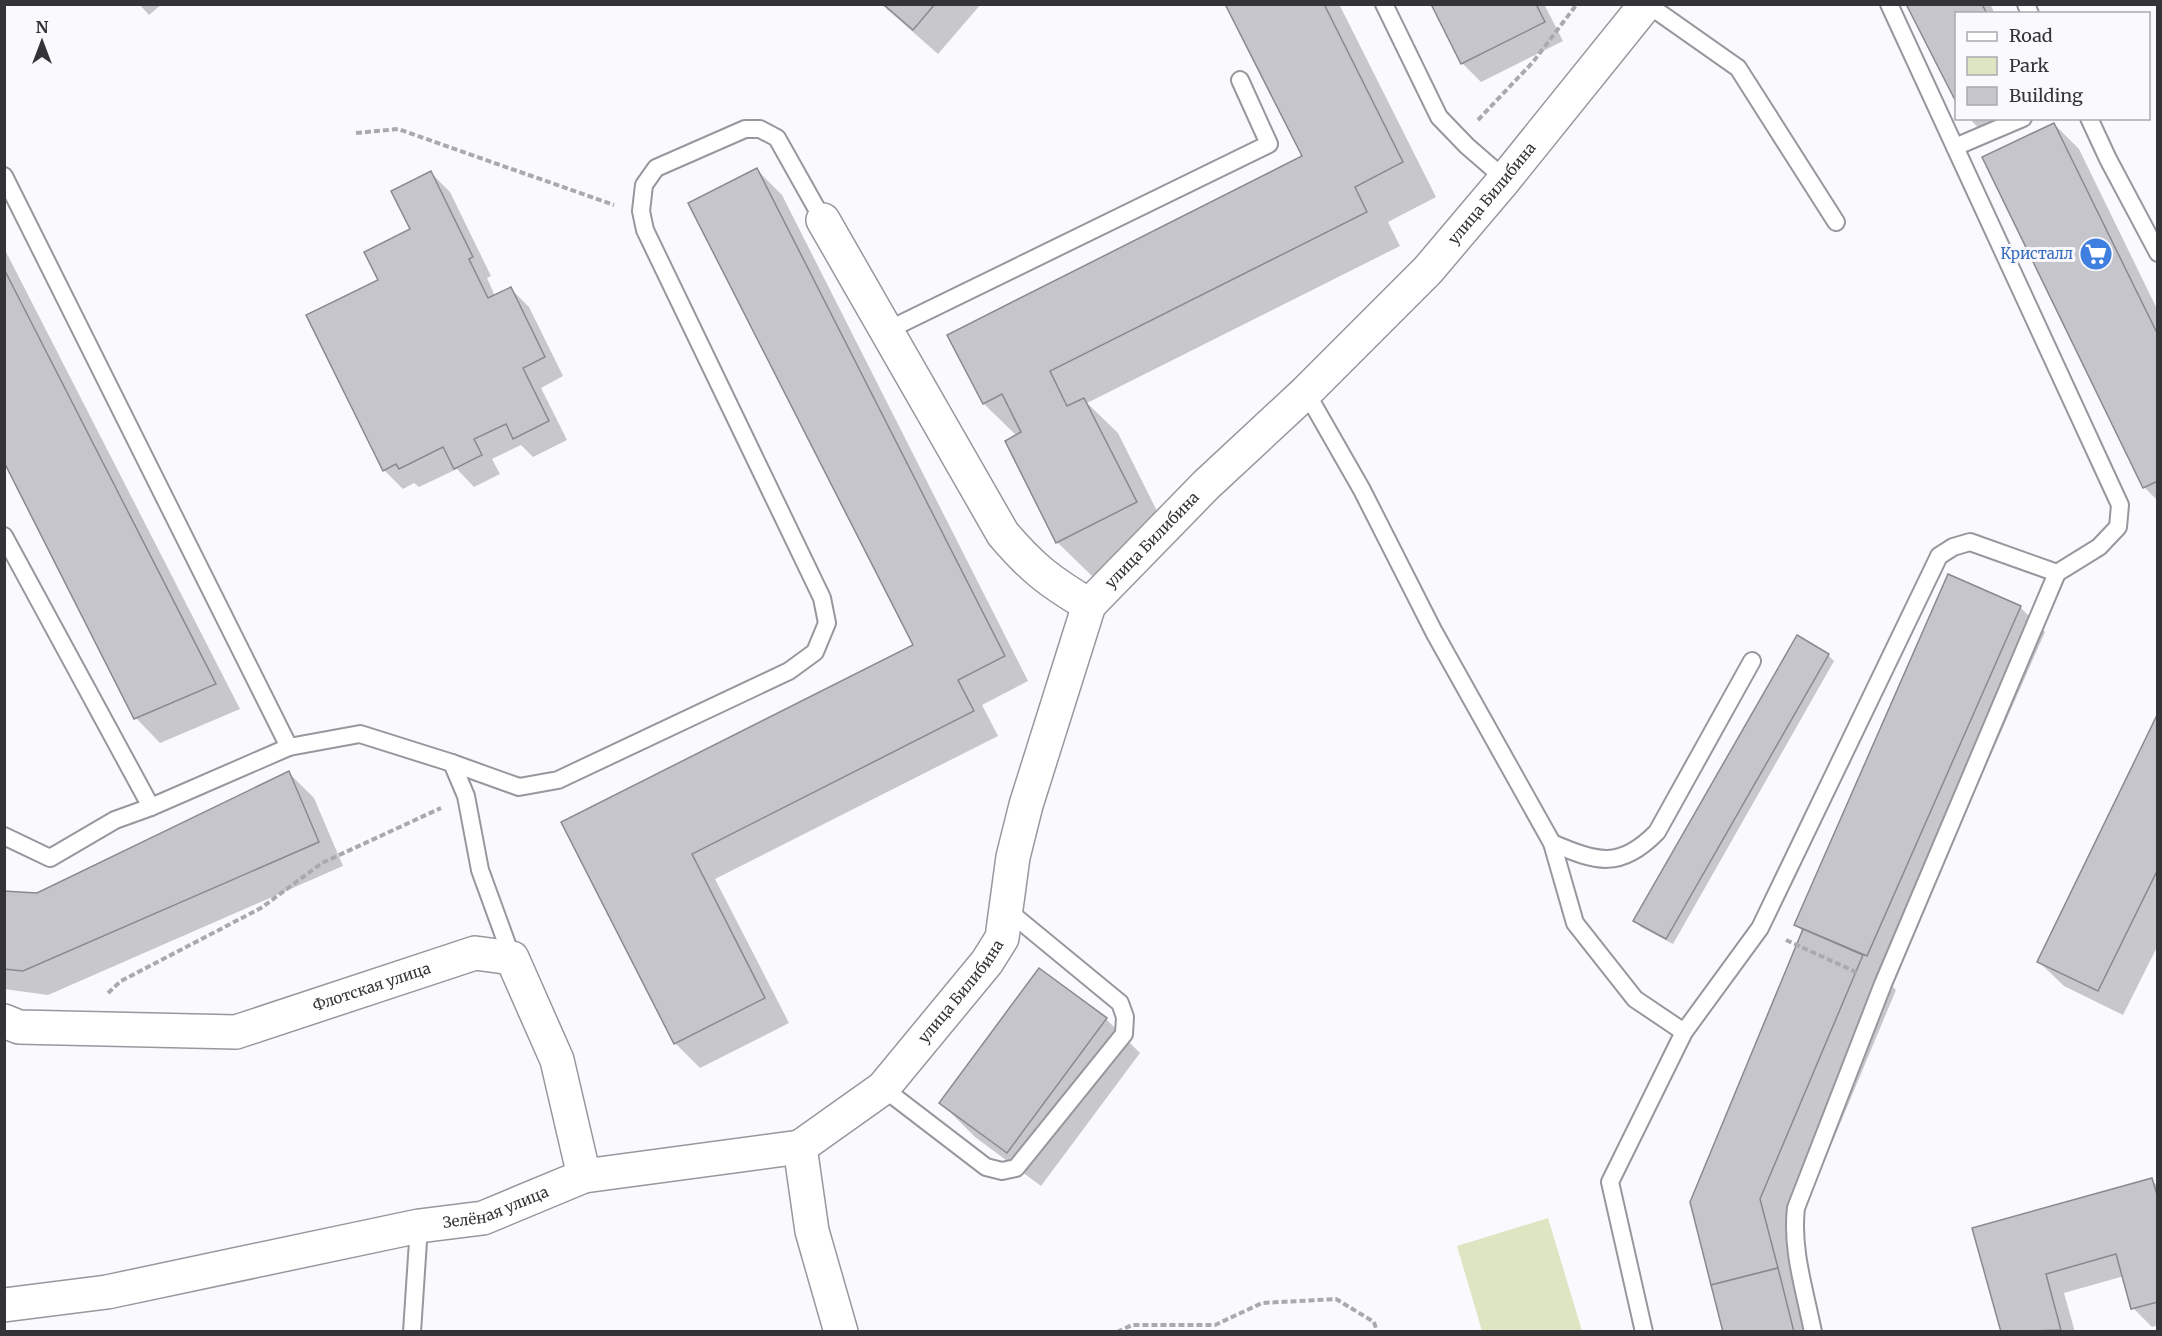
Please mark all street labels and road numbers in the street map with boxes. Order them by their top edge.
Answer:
street label: улица Билибина [1444,138,1540,248]
street label: улица Билибина [1101,488,1203,592]
street label: улица Билибина [914,936,1007,1047]
street label: Флотская улица [310,958,433,1015]
street label: Зелёная улица [442,1182,551,1232]

